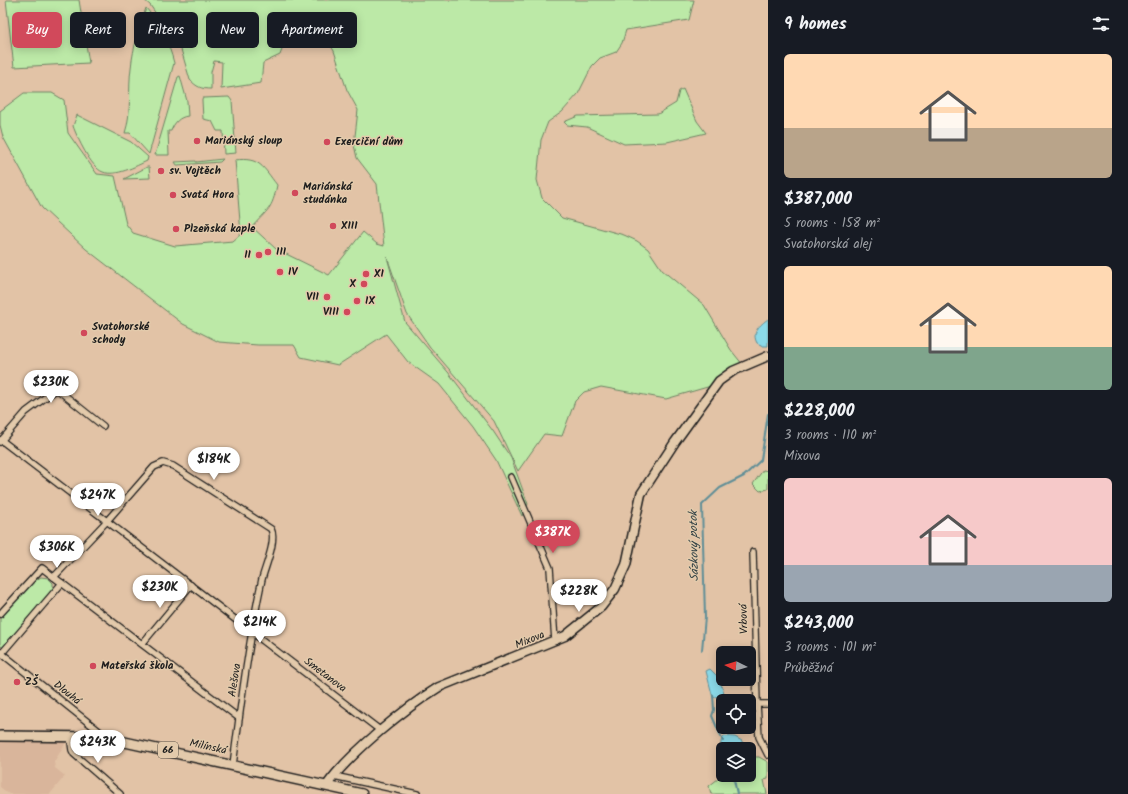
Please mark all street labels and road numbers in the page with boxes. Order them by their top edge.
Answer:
street label: Vrbová [735,602,753,634]
street label: Mixova [512,626,548,654]
street label: Smetanova [300,653,350,697]
street label: Alešova [223,662,247,698]
street label: Dlouhá [49,676,86,711]
street label: Milínská [188,734,230,760]
road number: 66 [158,742,178,758]

